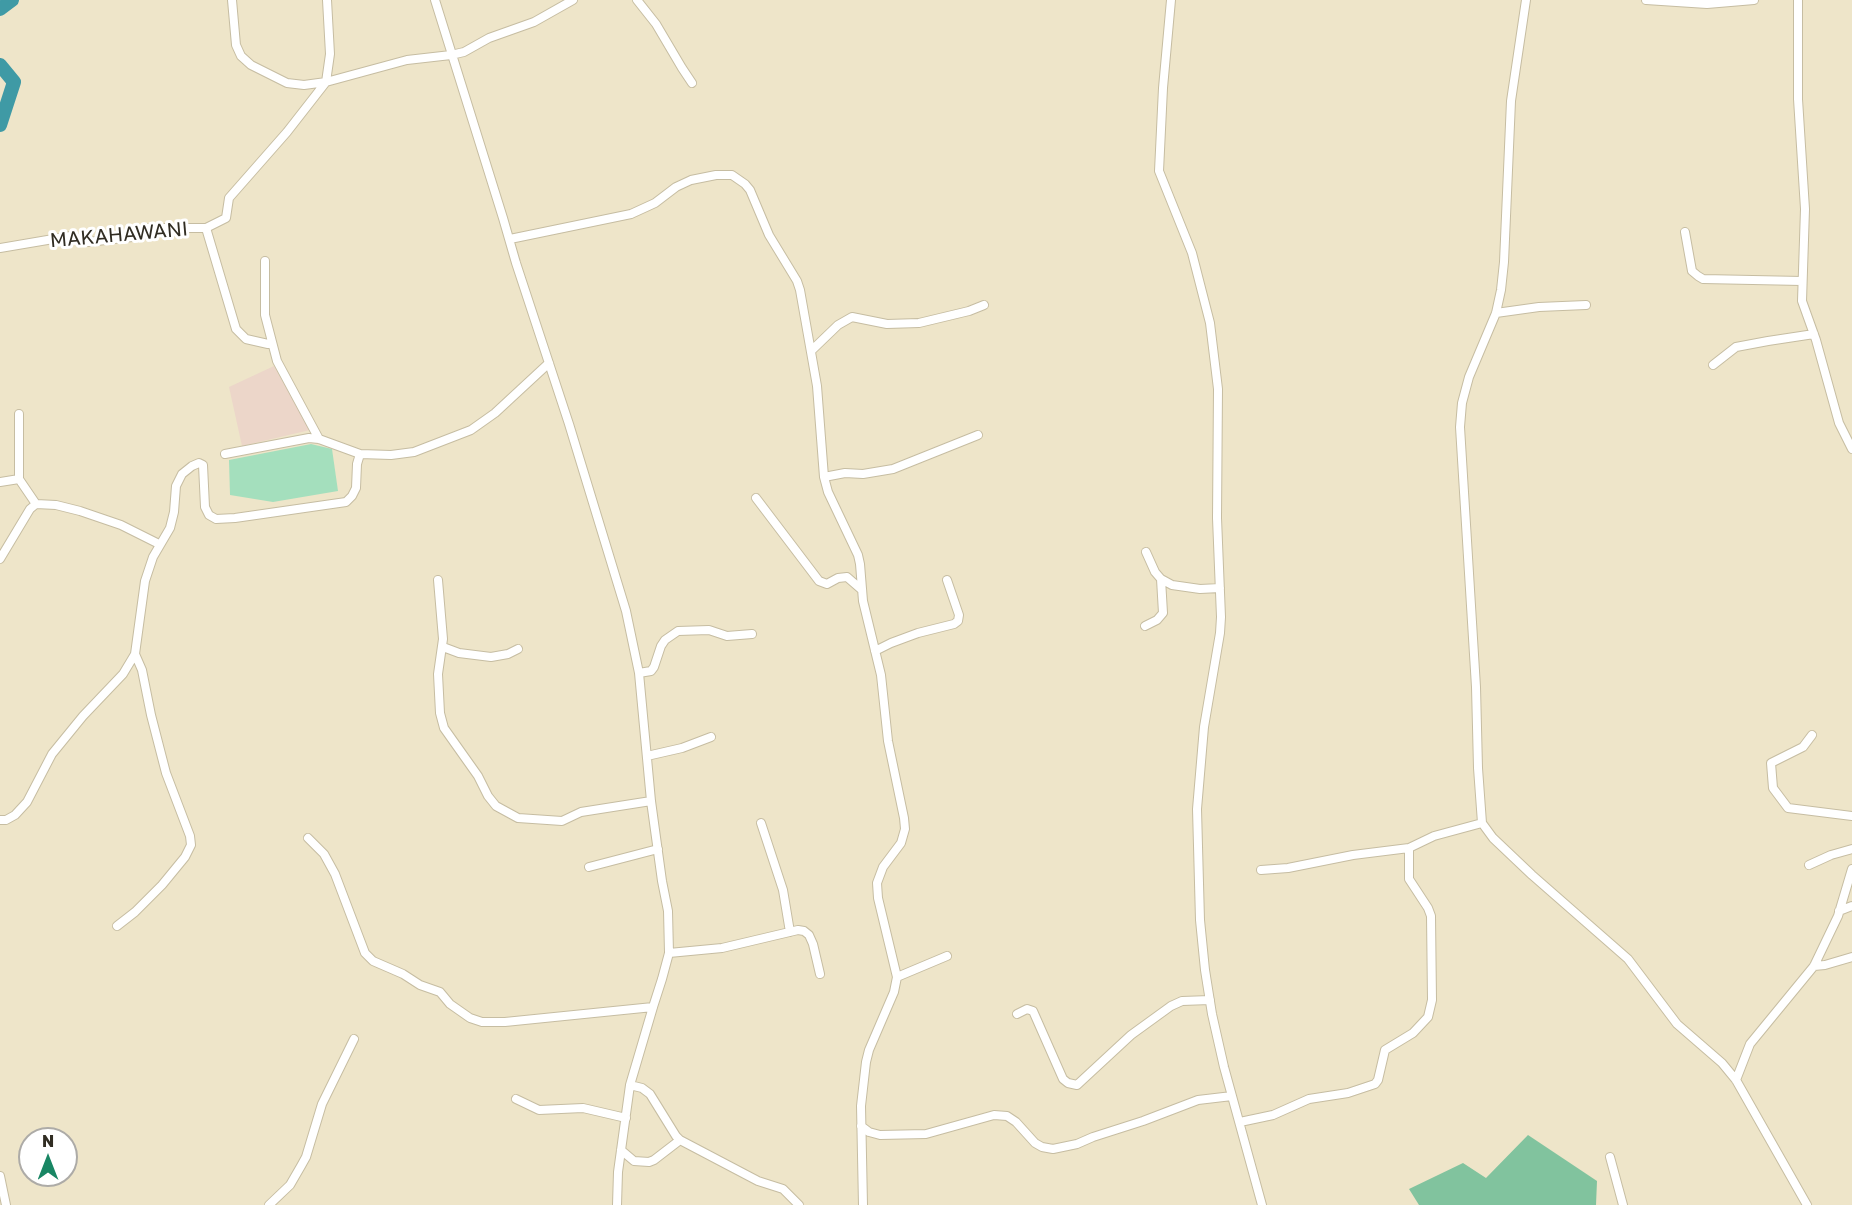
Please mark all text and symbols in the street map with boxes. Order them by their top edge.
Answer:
street label: MAKAHAWANI [49,217,189,253]
north arrow [18,1127,78,1187]
text: N [42,1131,54,1151]

